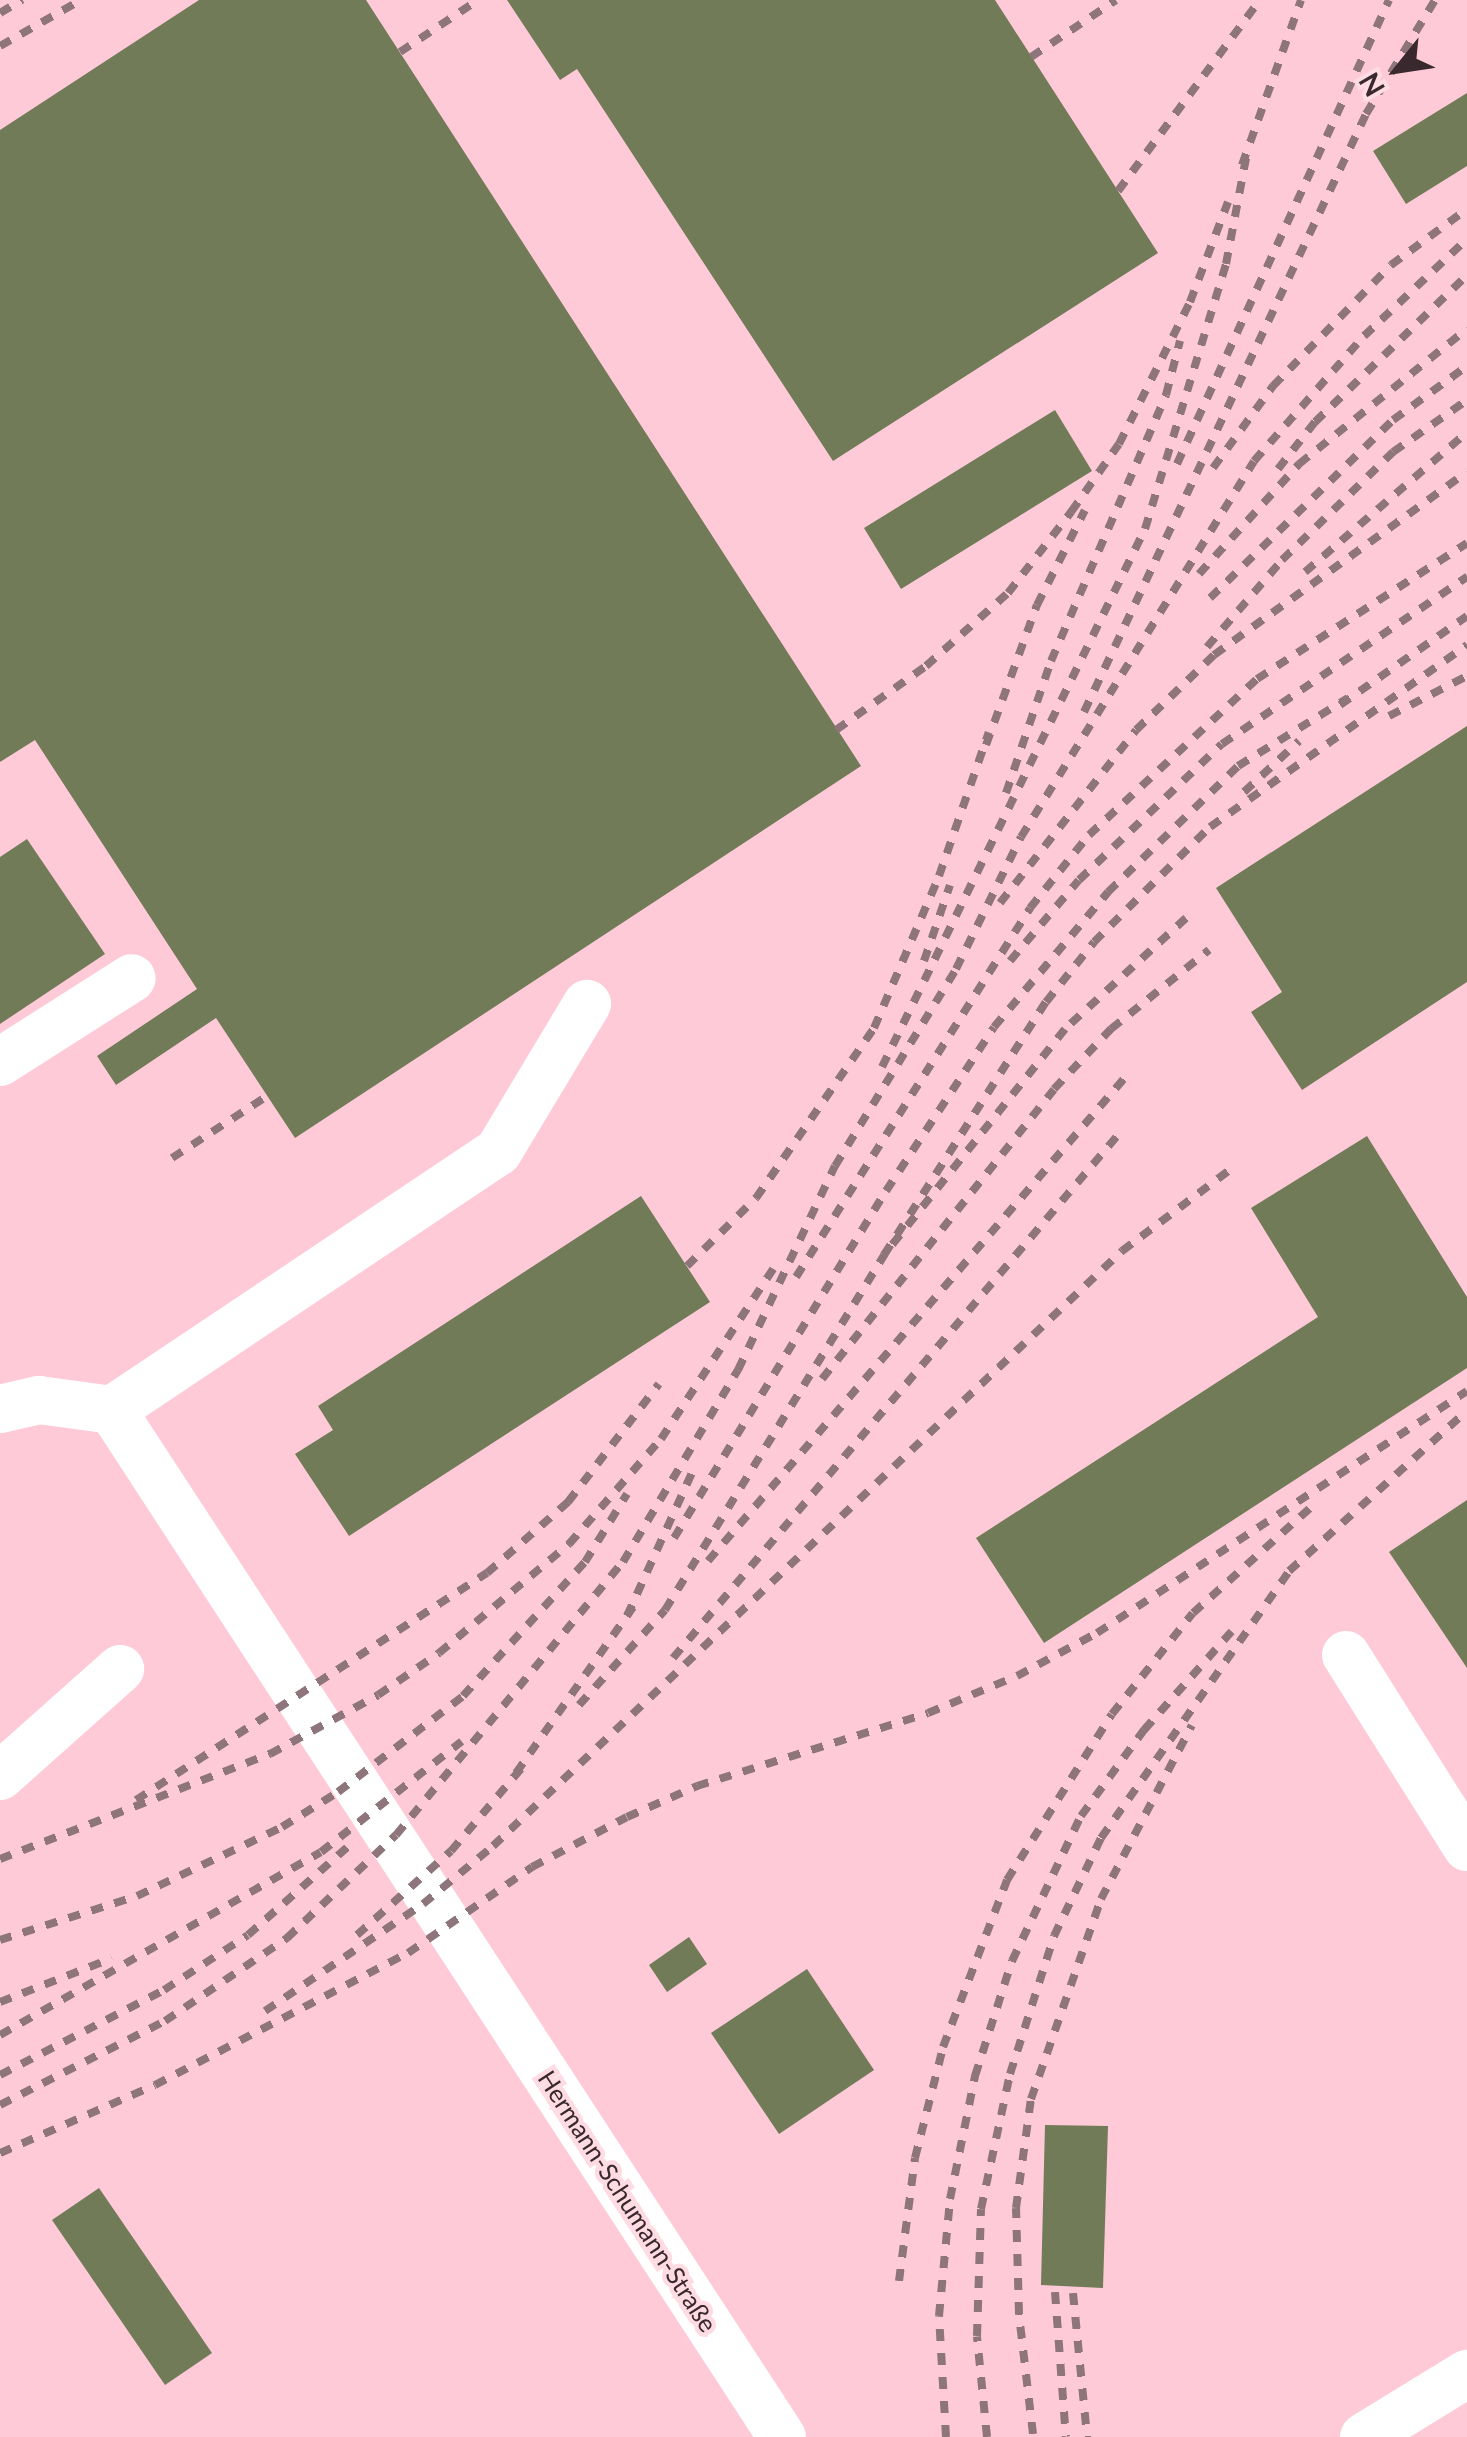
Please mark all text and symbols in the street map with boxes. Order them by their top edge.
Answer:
north arrow [1347,20,1447,120]
text: N [1351,67,1391,103]
street label: Hermann-Schumann-Straße [532,2065,724,2337]

